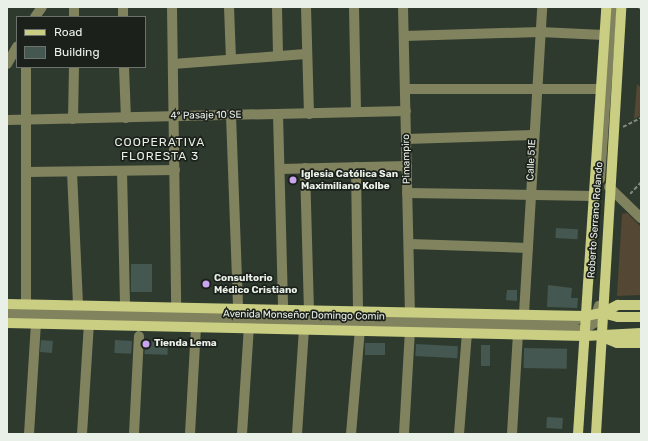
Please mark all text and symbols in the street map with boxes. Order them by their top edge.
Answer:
legend [16,16,146,68]
text: Road [54,25,82,39]
text: Building [54,45,100,59]
street label: 4° Pasaje 10 SE [170,109,242,123]
street label: Pimampiro [401,134,413,184]
district label: COOPERATIVA FLORESTA 3 [115,136,205,164]
street label: Calle 51E [525,139,539,181]
street label: Roberto Serrano Rolando [586,161,606,279]
place label: Iglesia Católica San Maximiliano Kolbe [301,168,398,192]
marker: Iglesia Católica San Maximiliano Kolbe [288,175,298,185]
place label: Consultorio Médico Cristiano [214,272,297,296]
marker: Consultorio Médico Cristiano [201,279,211,289]
street label: Avenida Monseñor Domingo Comin [223,309,385,323]
place label: Tienda Lema [154,338,217,350]
marker: Tienda Lema [141,339,151,349]

